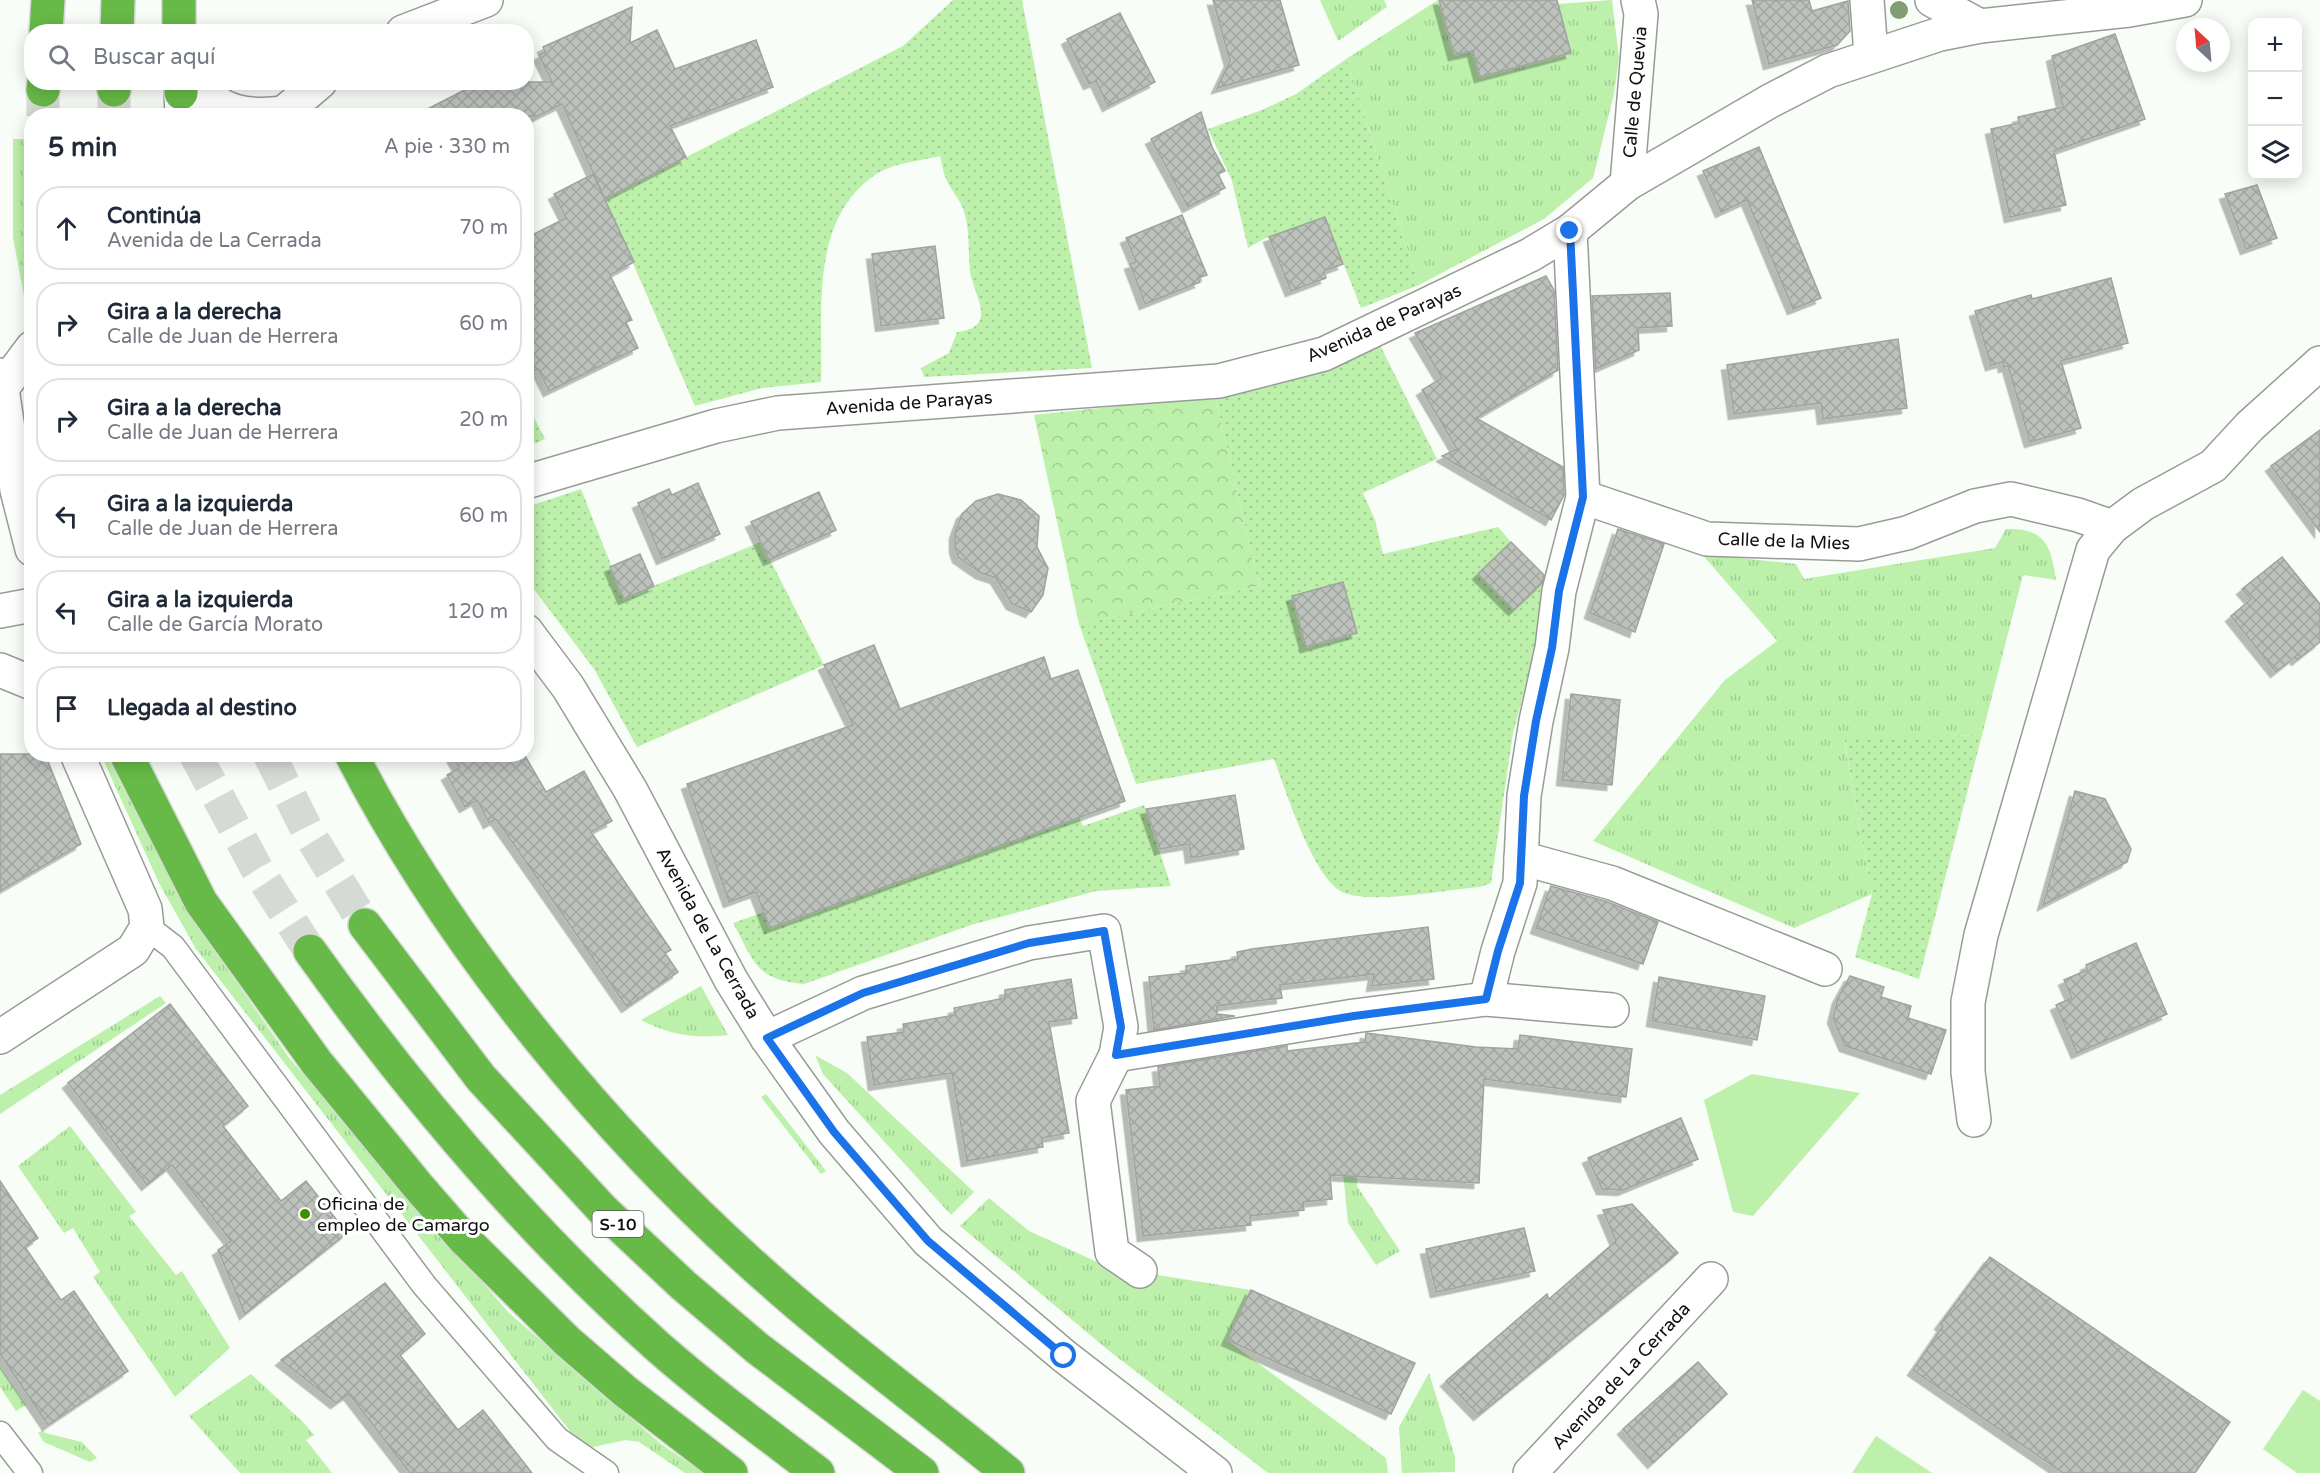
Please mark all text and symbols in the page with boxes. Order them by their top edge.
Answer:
north arrow [2176,18,2230,72]
map controls [2248,18,2302,180]
button: + [2248,18,2302,72]
search box [24,24,534,90]
street label: Calle de Quevia [1618,25,1652,159]
icon: search [45,41,78,74]
text: Buscar aquí [93,44,215,70]
button: − [2248,72,2302,126]
button: layers [2248,126,2302,180]
text: 5 min [48,132,117,163]
text: A pie · 330 m [384,135,510,159]
text: Continúa [107,203,201,229]
icon: ahead [50,212,83,245]
text: 70 m [459,216,508,240]
route end [1556,217,1582,243]
text: Avenida de La Cerrada [107,229,322,253]
street label: Avenida de Parayas [1303,279,1465,367]
text: Gira a la derecha [107,299,282,325]
icon: right [50,308,83,341]
text: 60 m [459,312,508,336]
text: Calle de Juan de Herrera [107,325,338,349]
street label: Avenida de Parayas [825,386,993,420]
text: Gira a la derecha [107,395,282,421]
icon: right [50,404,83,437]
text: 20 m [459,408,508,432]
text: Calle de Juan de Herrera [107,421,338,445]
text: Gira a la izquierda [107,491,293,517]
icon: left [50,500,83,533]
text: 60 m [459,504,508,528]
text: Calle de Juan de Herrera [107,517,338,541]
street label: Calle de la Mies [1717,528,1851,554]
text: Gira a la izquierda [107,587,293,613]
icon: left [50,596,83,629]
text: 120 m [447,600,508,624]
text: Calle de García Morato [107,613,323,637]
icon: arrive [50,692,83,725]
text: Llegada al destino [107,695,297,721]
street label: Avenida de La Cerrada [652,843,764,1023]
place label: Oficina de empleo de Camargo [317,1193,490,1236]
marker: Oficina de empleo de Camargo [298,1207,312,1221]
road number: S-10 [592,1211,644,1237]
street label: Avenida de La Cerrada [1547,1298,1695,1454]
route start [1050,1342,1076,1368]

